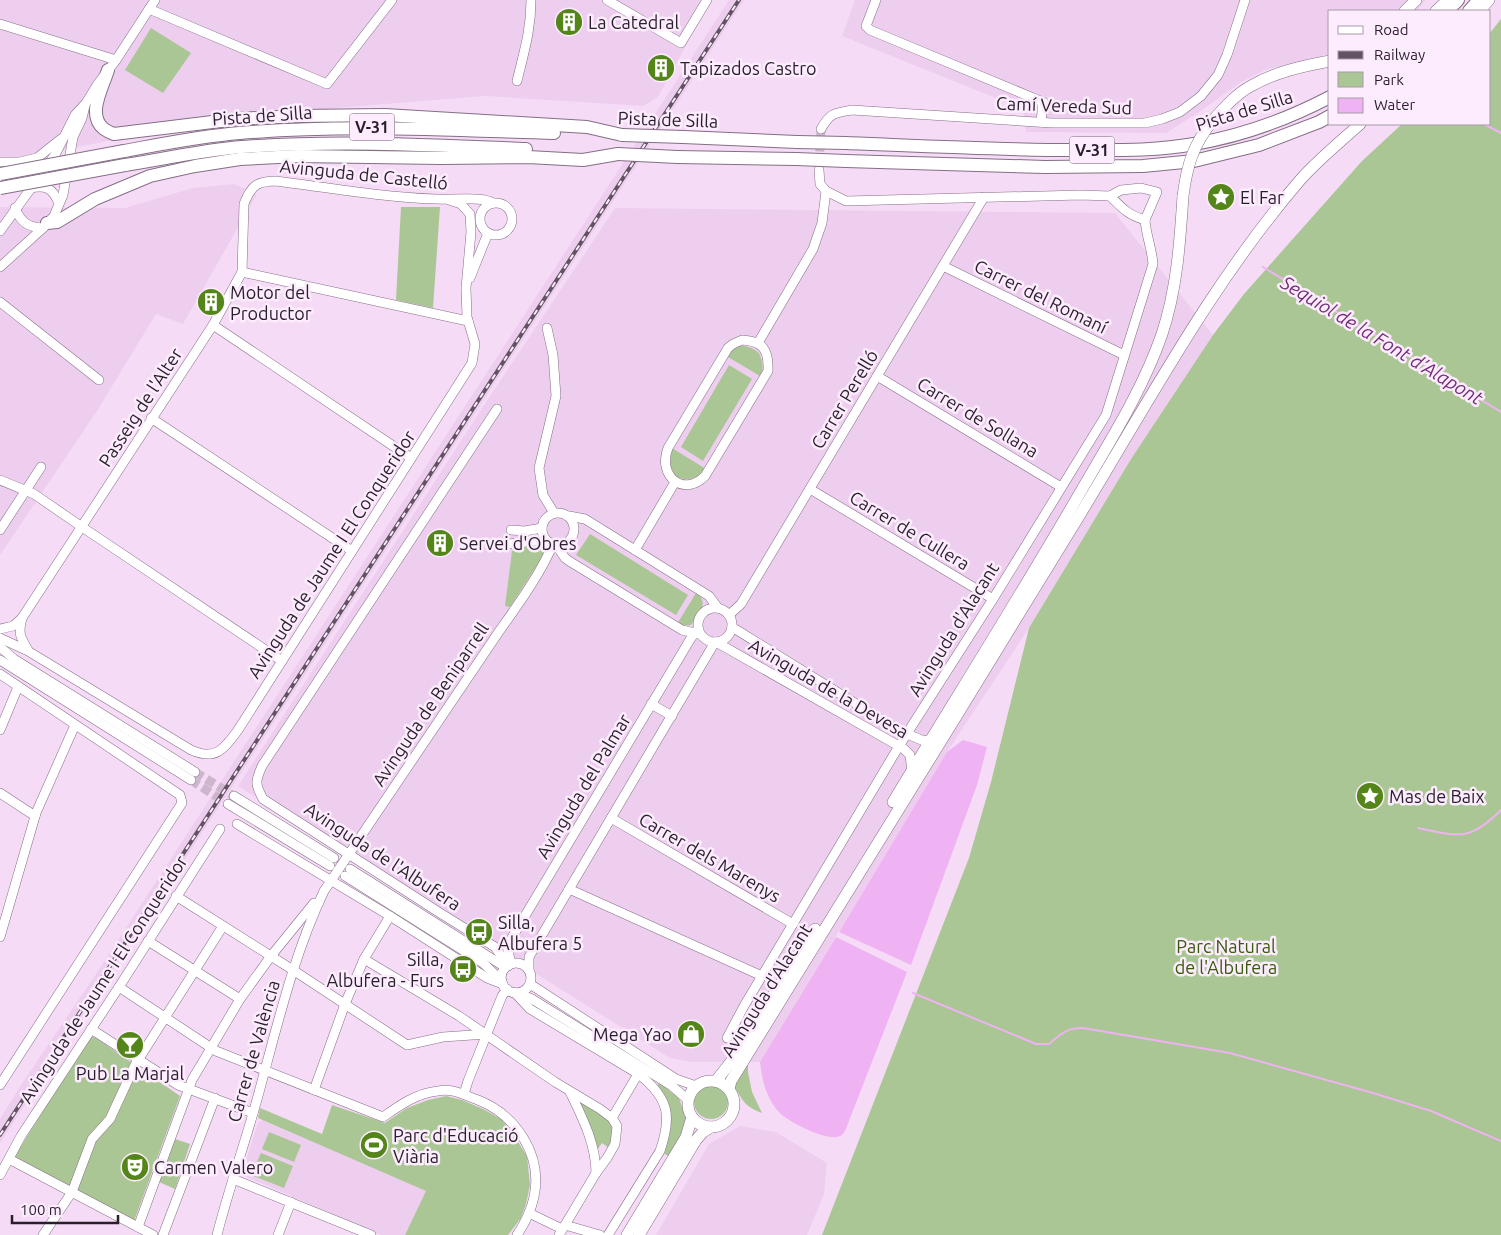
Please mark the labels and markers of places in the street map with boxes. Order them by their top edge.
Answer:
building icon: La Catedral [554,7,584,37]
place label: La Catedral [588,12,679,32]
building icon: Tapizados Castro [646,53,676,83]
place label: Tapizados Castro [680,58,816,78]
place icon: El Far [1206,182,1236,212]
place label: El Far [1240,187,1284,207]
place label: Motor del Productor [230,282,312,323]
building icon: Motor del Productor [196,287,226,317]
building icon: Servei d'Obres [425,528,455,558]
place label: Servei d'Obres [459,533,577,553]
place icon: Mas de Baix [1355,781,1385,811]
place label: Mas de Baix [1389,786,1485,806]
place label: Silla, Albufera 5 [498,912,582,953]
bus stop icon: Silla, Albufera 5 [464,917,494,947]
place label: Silla, Albufera - Furs [326,949,444,990]
bus stop icon: Silla, Albufera - Furs [448,954,478,984]
shop icon: Mega Yao [676,1019,706,1049]
place label: Mega Yao [593,1024,672,1044]
bar icon: Pub La Marjal [115,1030,145,1060]
place label: Pub La Marjal [76,1063,184,1083]
place label: Parc d'Educació Viària [393,1125,519,1166]
sports icon: Parc d'Educació Viària [359,1130,389,1160]
theatre icon: Carmen Valero [120,1152,150,1182]
place label: Carmen Valero [154,1157,273,1177]

